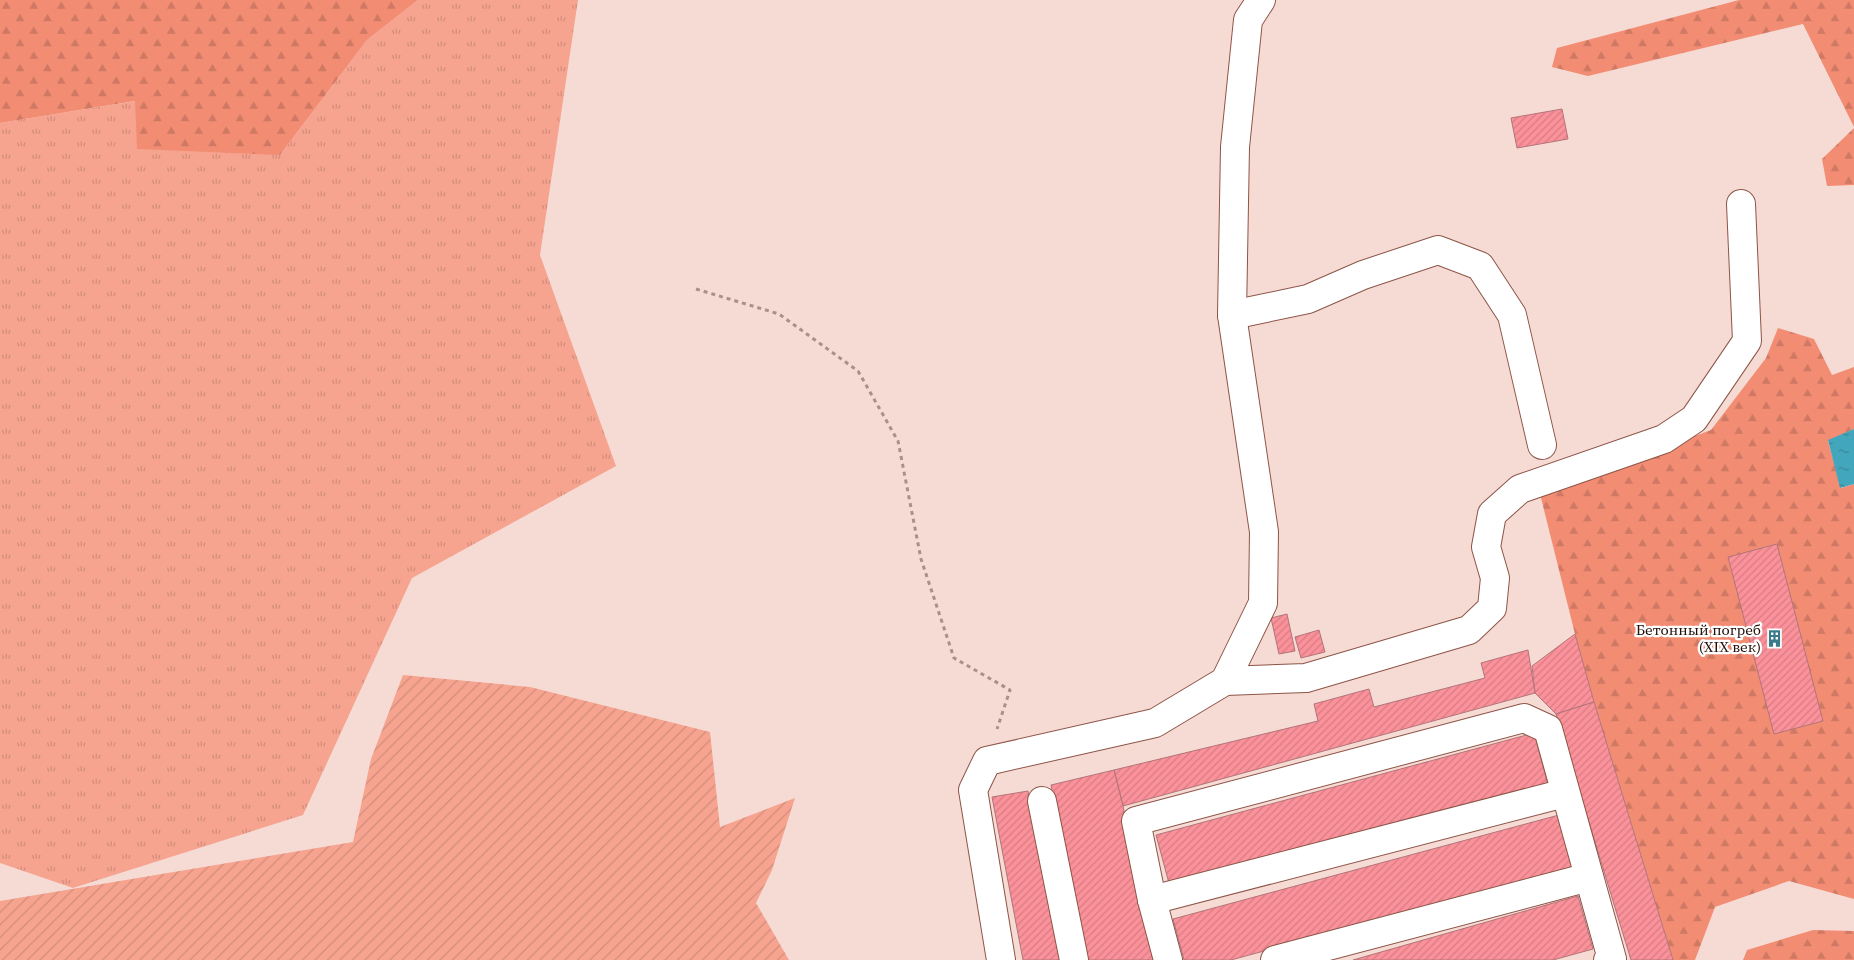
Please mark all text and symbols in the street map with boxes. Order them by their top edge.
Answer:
place label: Бетонный погреб (ХIX век) [1636,619,1761,657]
building icon: Бетонный погреб (ХIX век) [1765,629,1785,649]

